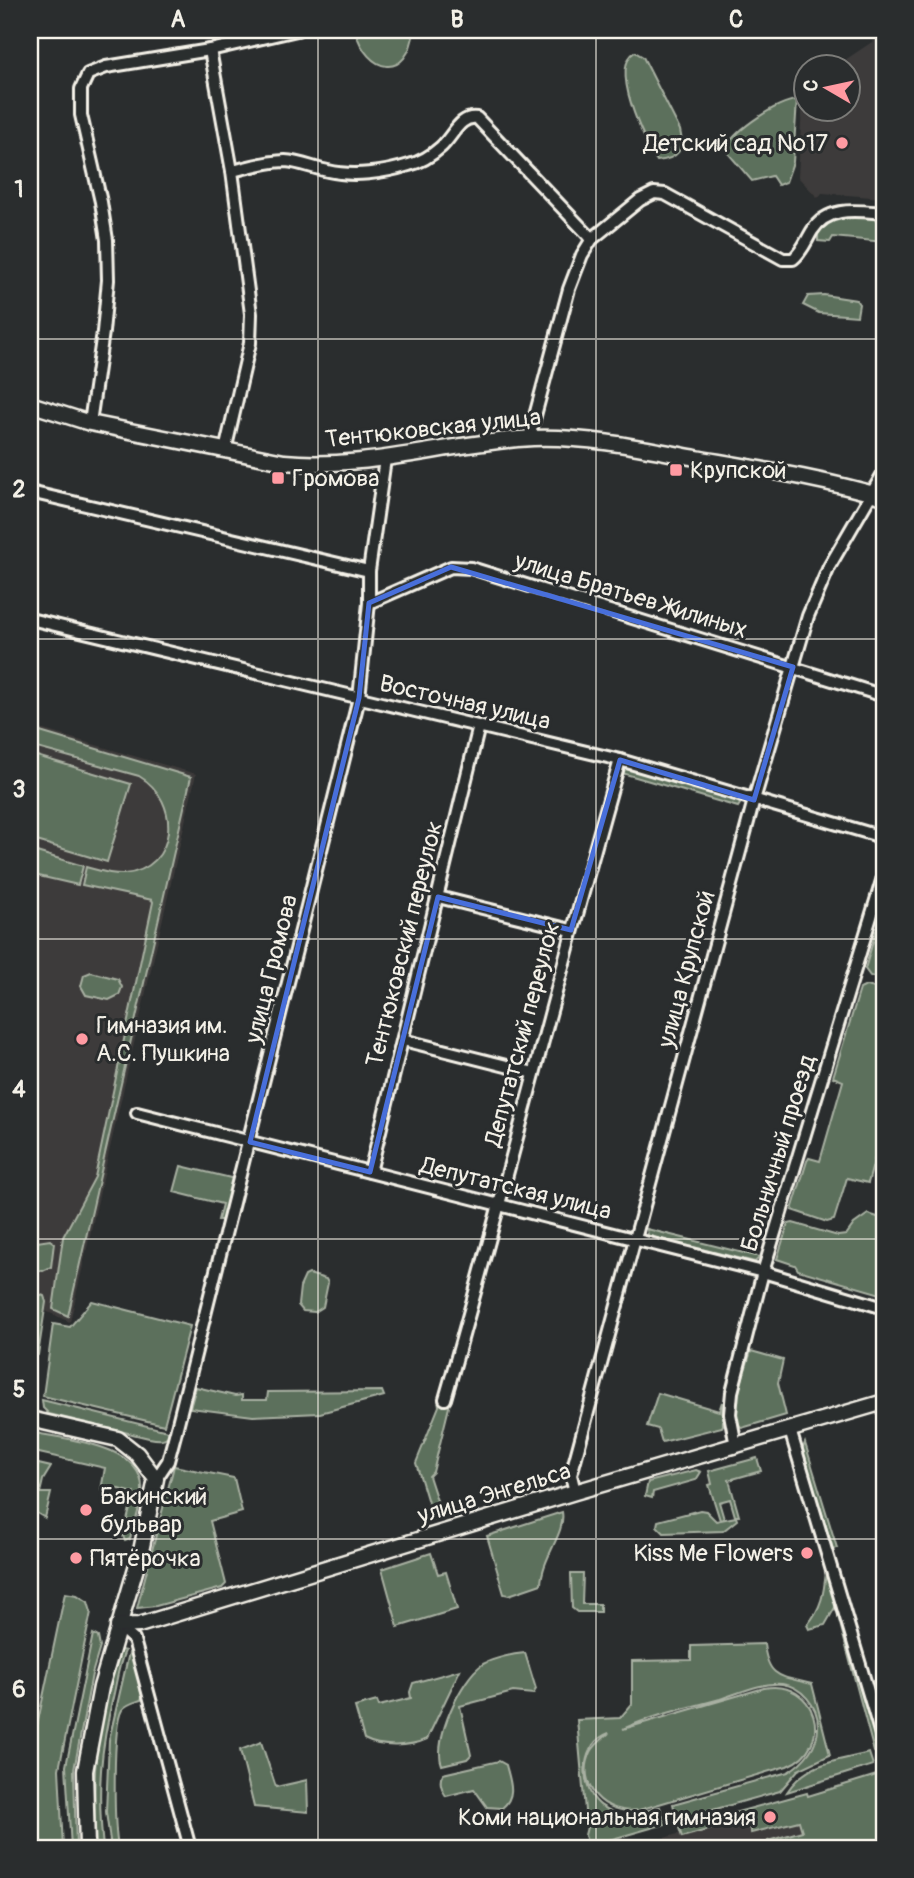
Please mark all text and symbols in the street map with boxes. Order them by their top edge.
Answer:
text: A [171,5,186,34]
text: B [450,5,464,34]
text: C [729,5,743,34]
north arrow [792,52,862,122]
text: С [798,78,824,93]
place label: Детский сад №17 [643,129,828,158]
marker: Детский сад №17 [834,135,850,151]
text: 1 [15,175,24,204]
street label: Тентюковская улица [324,403,542,454]
place label: Крупской [690,456,787,485]
marker: Крупской [668,462,684,478]
place label: Громова [292,464,379,493]
marker: Громова [270,470,286,486]
text: 2 [13,475,26,504]
street label: улица Братьев Жилиных [510,546,751,645]
street label: Восточная улица [377,669,553,736]
text: 3 [13,775,25,804]
street label: Тентюковский переулок [360,818,449,1070]
street label: улица Крупской [651,887,721,1052]
street label: улица Громова [239,892,304,1048]
street label: Депутатский переулок [478,919,566,1151]
place label: Гимназия им. А.С. Пушкина [96,1011,230,1068]
marker: Гимназия им. А.С. Пушкина [74,1031,90,1047]
street label: Больничный проезд [735,1051,822,1255]
text: 4 [12,1075,26,1104]
street label: Депутатская улица [416,1150,614,1226]
text: 5 [13,1375,25,1404]
street label: улица Энгельса [413,1456,574,1531]
place label: Бакинский бульвар [100,1482,207,1539]
marker: Бакинский бульвар [78,1502,94,1518]
place label: Kiss Me Flowers [633,1539,793,1568]
place label: Пятёрочка [90,1544,201,1573]
marker: Kiss Me Flowers [799,1545,815,1561]
marker: Пятёрочка [68,1550,84,1566]
text: 6 [12,1675,26,1704]
place label: Коми национальная гимназия [458,1803,756,1832]
marker: Коми национальная гимназия [762,1809,778,1825]

